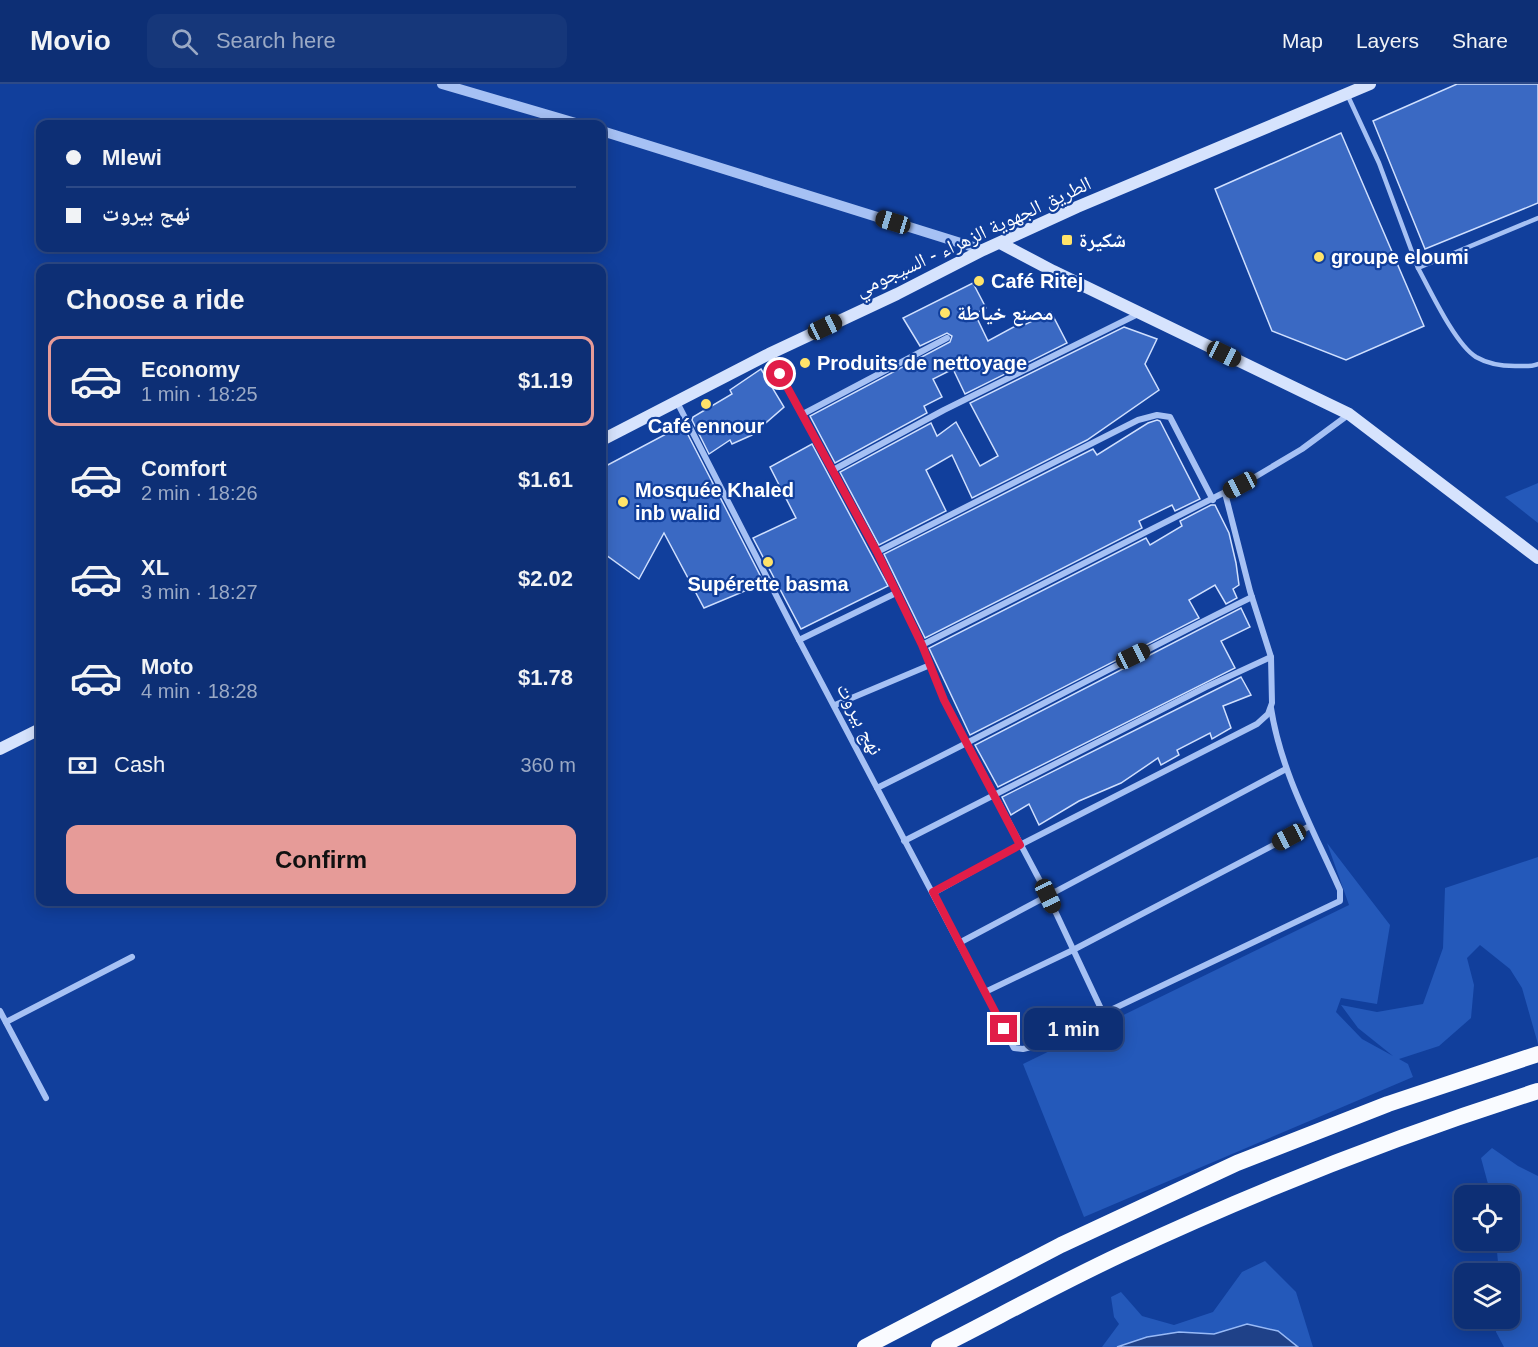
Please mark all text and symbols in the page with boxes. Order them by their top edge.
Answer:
search box [147,14,567,68]
text: Movio [30,25,111,56]
icon: search [168,25,201,58]
text: Search here [216,28,336,53]
text: Map [1282,29,1323,52]
text: Layers [1356,29,1419,52]
text: Share [1452,29,1508,52]
text: Mlewi [102,145,162,170]
street label: الطريق الجهوية الزهراء - السيجومي [852,172,1096,305]
text: نهج بيروت [102,201,190,226]
car [873,208,913,236]
place label: شكيرة [1079,229,1126,252]
marker: شكيرة [1060,233,1074,247]
place label: groupe eloumi [1331,246,1469,268]
marker: groupe eloumi [1312,250,1326,264]
place label: Café Ritej [991,270,1083,292]
marker: Café Ritej [972,274,986,288]
text: Choose a ride [66,285,245,315]
place label: مصنع خياطة [957,302,1053,327]
marker: مصنع خياطة [938,306,952,320]
car [805,311,845,343]
car [1204,338,1244,370]
place label: Produits de nettoyage [817,352,1027,374]
icon: car [69,354,123,408]
marker: Produits de nettoyage [798,356,812,370]
text: Economy [141,357,240,382]
route start [766,360,793,387]
text: $1.19 [518,368,573,393]
text: 1 min · 18:25 [141,383,258,405]
marker: Café ennour [699,397,713,411]
place label: Café ennour [648,415,765,437]
icon: car [69,453,123,507]
text: Comfort [141,456,227,481]
text: $1.61 [518,467,573,492]
car [1220,469,1260,501]
place label: Mosquée Khaled inb walid [635,479,794,524]
text: 2 min · 18:26 [141,482,258,504]
marker: Mosquée Khaled inb walid [616,495,630,509]
icon: car [69,552,123,606]
text: XL [141,555,169,580]
marker: Supérette basma [761,555,775,569]
text: $2.02 [518,566,573,591]
place label: Supérette basma [687,573,849,595]
text: 3 min · 18:27 [141,581,258,603]
car [1113,640,1153,672]
icon: car [69,651,123,705]
text: Moto [141,654,194,679]
text: $1.78 [518,665,573,690]
street label: نهج بيروت [831,679,887,759]
text: 4 min · 18:28 [141,680,258,702]
icon: cash [66,749,99,782]
text: Cash [114,752,165,777]
text: 360 m [520,754,576,776]
car [1269,821,1309,853]
button: Confirm [66,825,576,894]
car [1032,876,1064,916]
callout: 1 min [1025,1008,1124,1050]
route end [990,1015,1017,1042]
text: 1 min [1047,1018,1100,1040]
map controls [1454,1185,1520,1329]
button: locate [1454,1185,1520,1251]
button: layers [1454,1263,1520,1329]

